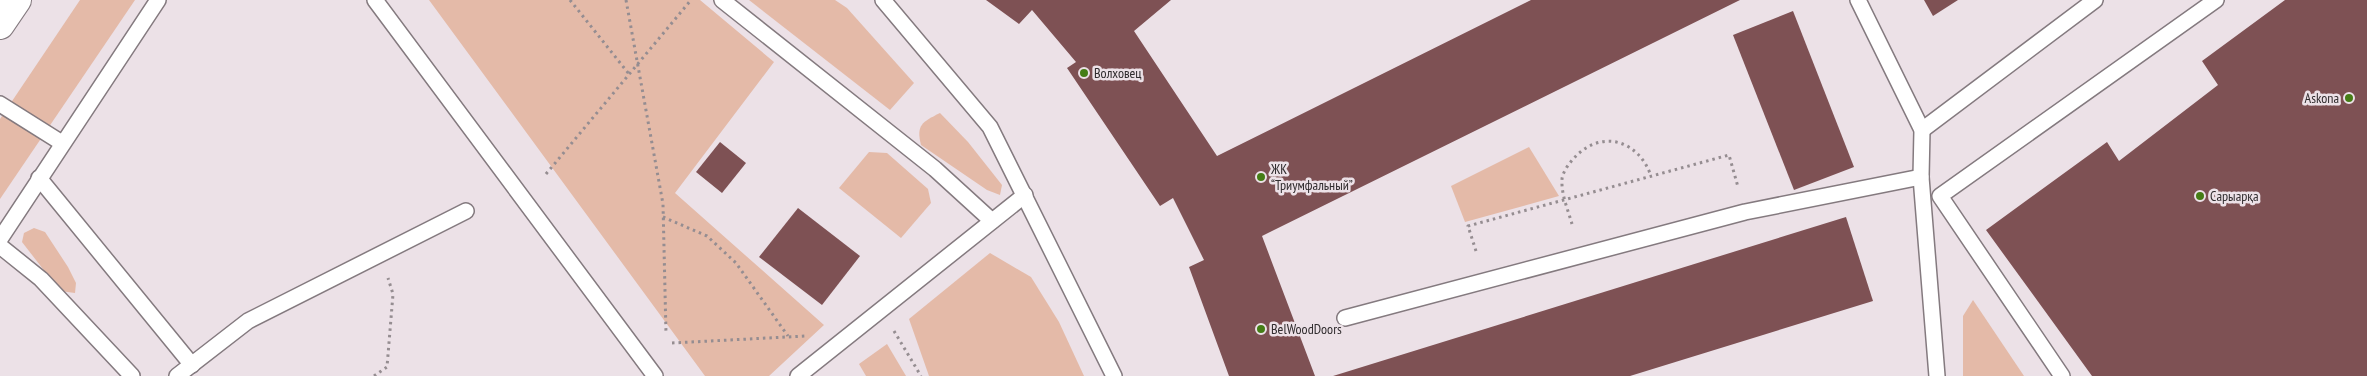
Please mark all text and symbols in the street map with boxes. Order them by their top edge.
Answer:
place label: Волховец [1094,64,1142,82]
marker: Волховец [1078,67,1090,79]
place label: Askona [2305,89,2339,107]
marker: Askona [2343,92,2355,104]
place label: ЖК “Триумфальный” [1270,160,1353,194]
marker: ЖК “Триумфальный” [1255,171,1267,183]
place label: Сарыарқа [2210,187,2259,205]
marker: Сарыарқа [2194,190,2206,202]
place label: BelWoodDoors [1271,320,1342,338]
marker: BelWoodDoors [1255,323,1267,335]

